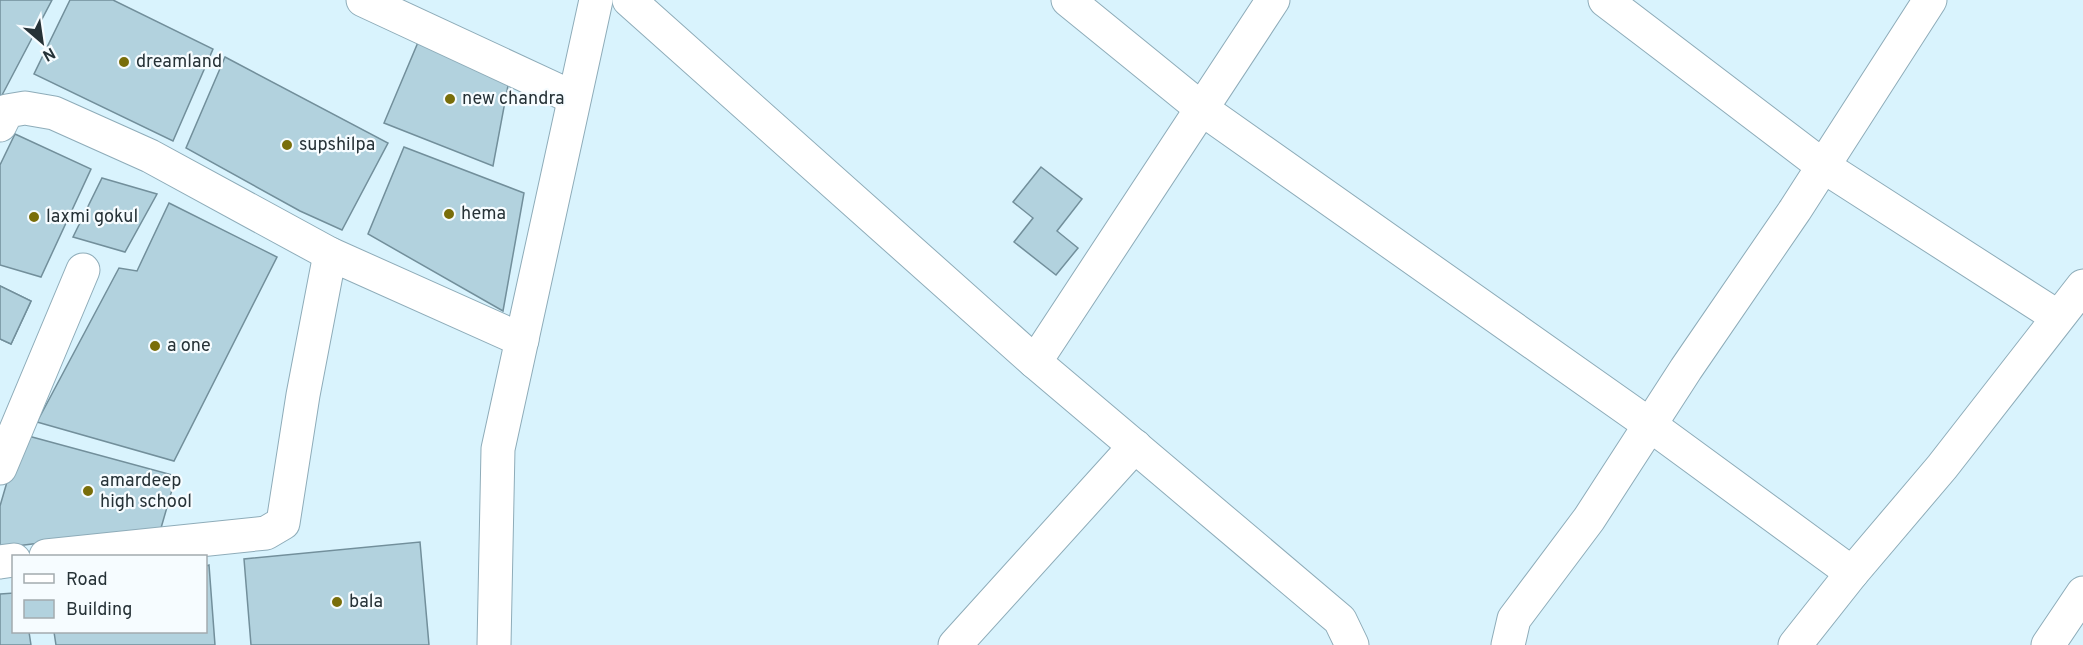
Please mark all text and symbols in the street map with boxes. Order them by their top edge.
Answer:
north arrow [12,12,72,72]
text: N [38,42,58,65]
place label: dreamland [136,51,222,74]
marker: dreamland [117,55,131,69]
place label: new chandra [462,88,565,111]
marker: new chandra [443,92,457,106]
place label: supshilpa [299,134,375,157]
marker: supshilpa [280,138,294,152]
place label: hema [461,203,506,226]
place label: laxmi gokul [46,206,138,229]
marker: hema [442,207,456,221]
marker: laxmi gokul [27,210,41,224]
place label: a one [167,335,211,358]
marker: a one [148,339,162,353]
place label: amardeep high school [100,470,192,514]
marker: amardeep high school [81,484,95,498]
legend [12,555,207,633]
text: Road [66,569,108,592]
place label: bala [349,591,383,614]
marker: bala [330,595,344,609]
text: Building [66,599,132,622]

